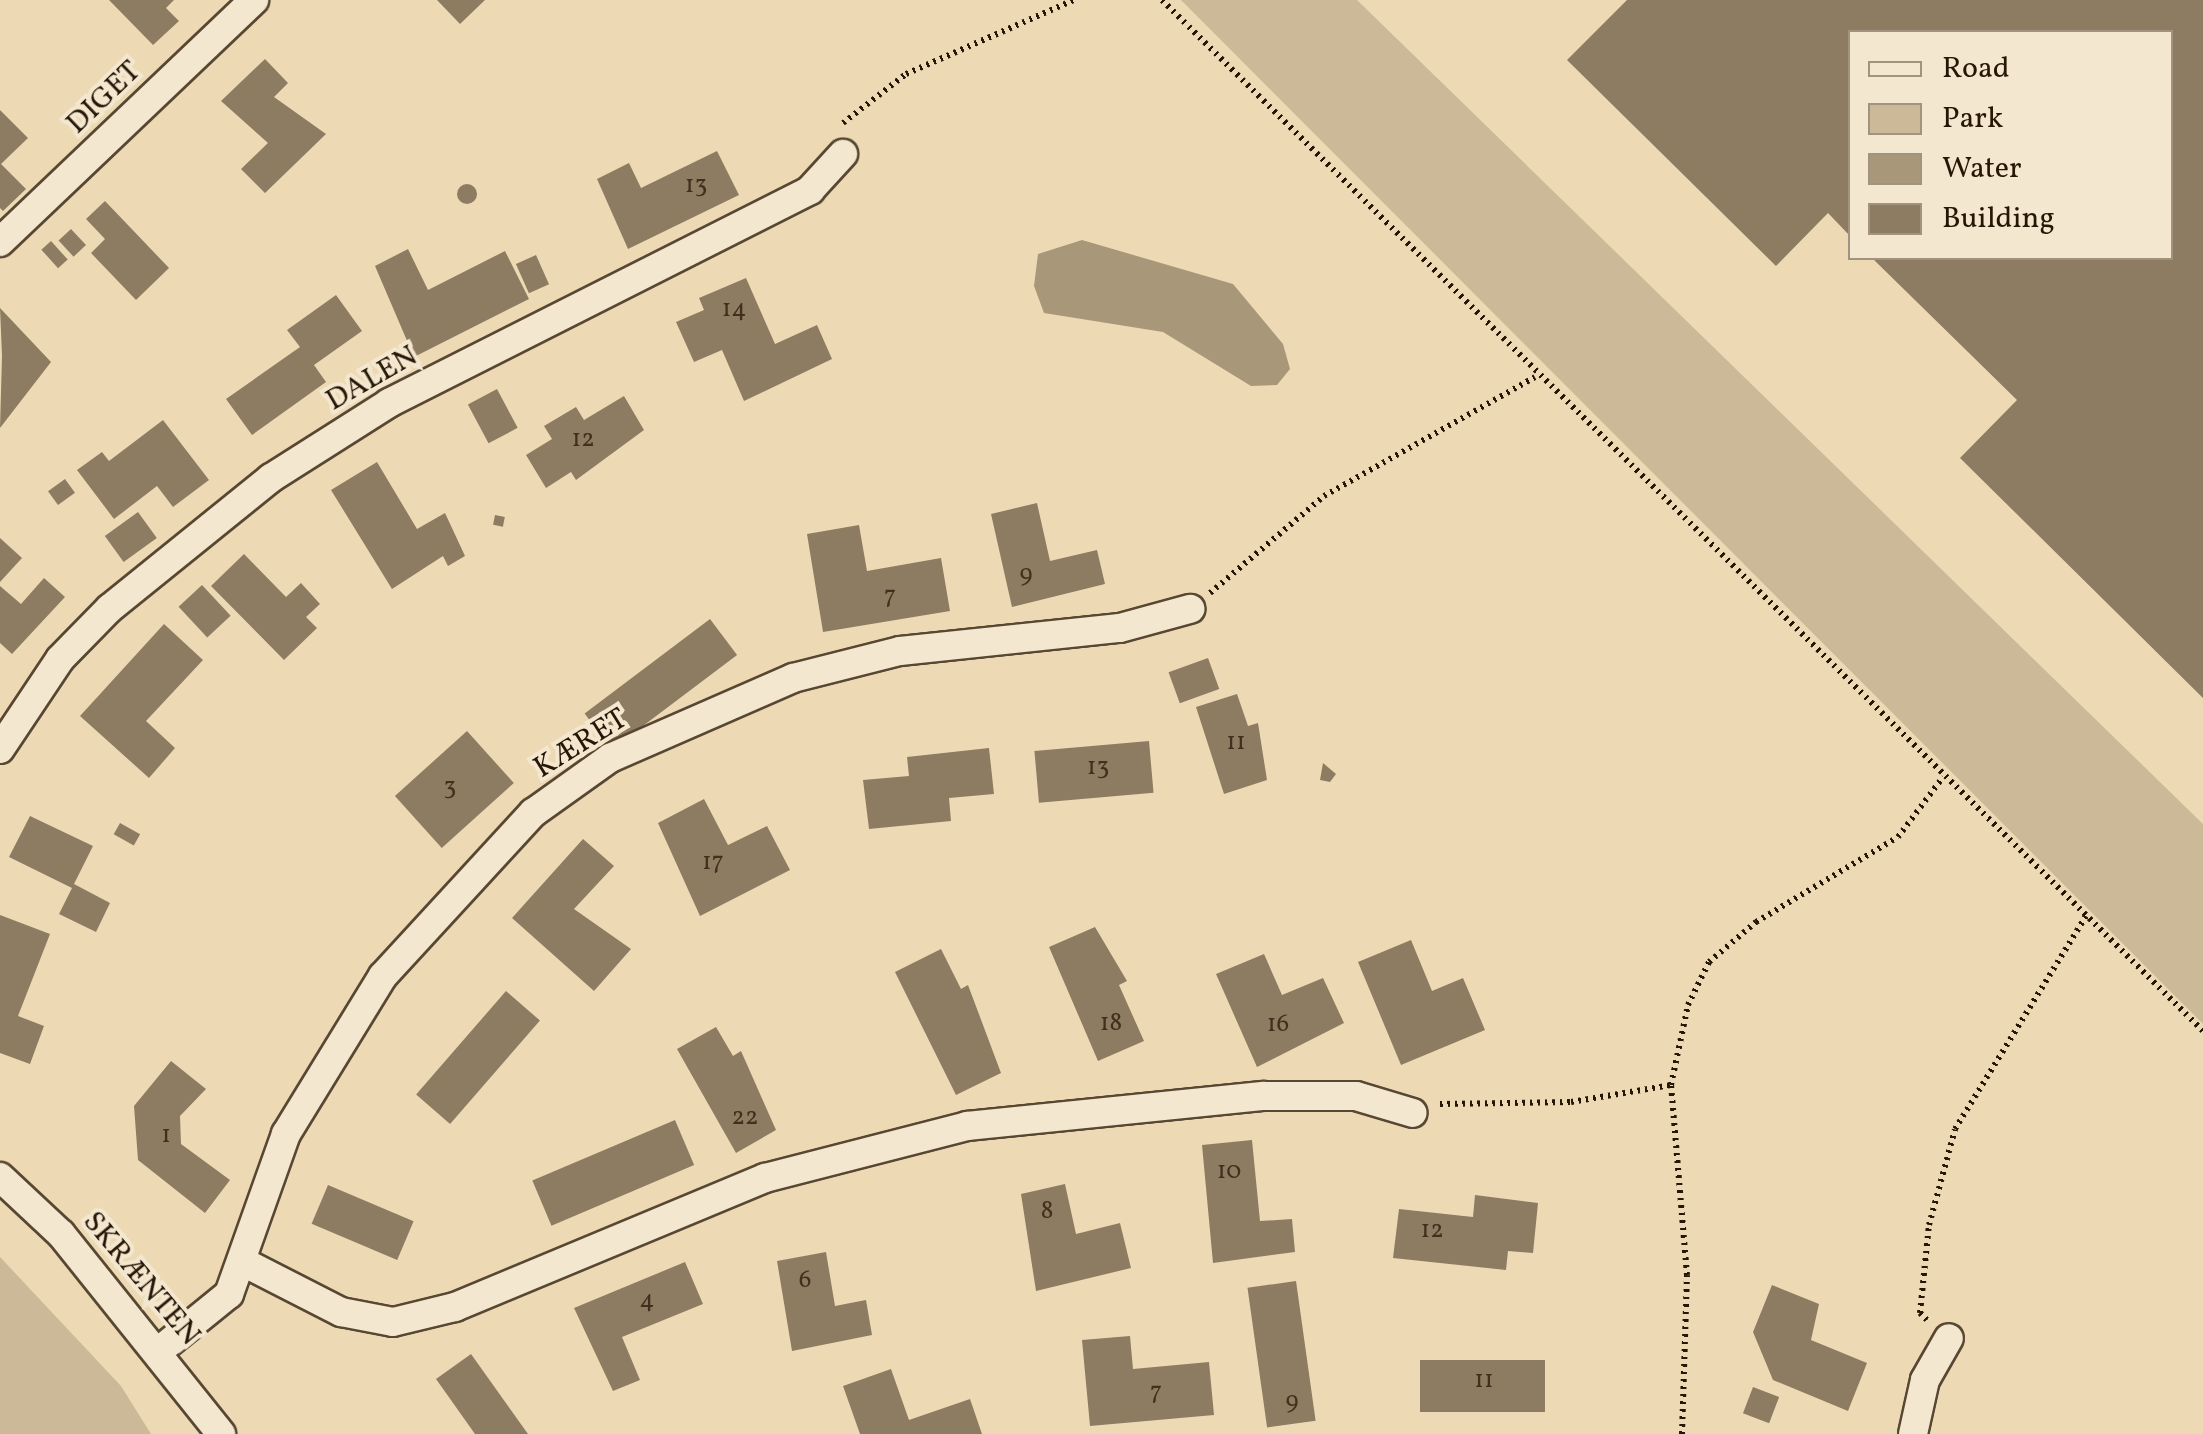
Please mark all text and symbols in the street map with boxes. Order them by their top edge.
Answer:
legend [1848,30,2173,260]
text: Road [1942,48,2010,90]
street label: DIGET [59,54,149,142]
text: Park [1942,98,2003,140]
text: Water [1942,148,2022,190]
house number: 13 [685,171,707,201]
text: Building [1942,198,2055,240]
house number: 14 [722,295,746,325]
street label: DALEN [320,339,424,419]
house number: 12 [571,425,595,455]
house number: 9 [1020,560,1032,590]
house number: 7 [884,582,896,612]
street label: KÆRET [528,701,634,787]
house number: 11 [1226,728,1246,758]
house number: 13 [1087,753,1109,783]
house number: 3 [444,773,456,803]
house number: 17 [702,848,724,878]
house number: 18 [1100,1009,1122,1039]
house number: 16 [1267,1010,1289,1040]
house number: 22 [732,1103,758,1133]
house number: 1 [161,1121,171,1151]
house number: 10 [1217,1157,1241,1187]
house number: 8 [1041,1197,1053,1227]
street label: SKRÆNTEN [74,1205,208,1353]
house number: 12 [1420,1216,1444,1246]
house number: 6 [799,1266,811,1296]
house number: 4 [640,1286,654,1316]
house number: 11 [1474,1366,1494,1396]
house number: 7 [1150,1378,1162,1408]
house number: 9 [1286,1387,1298,1417]

